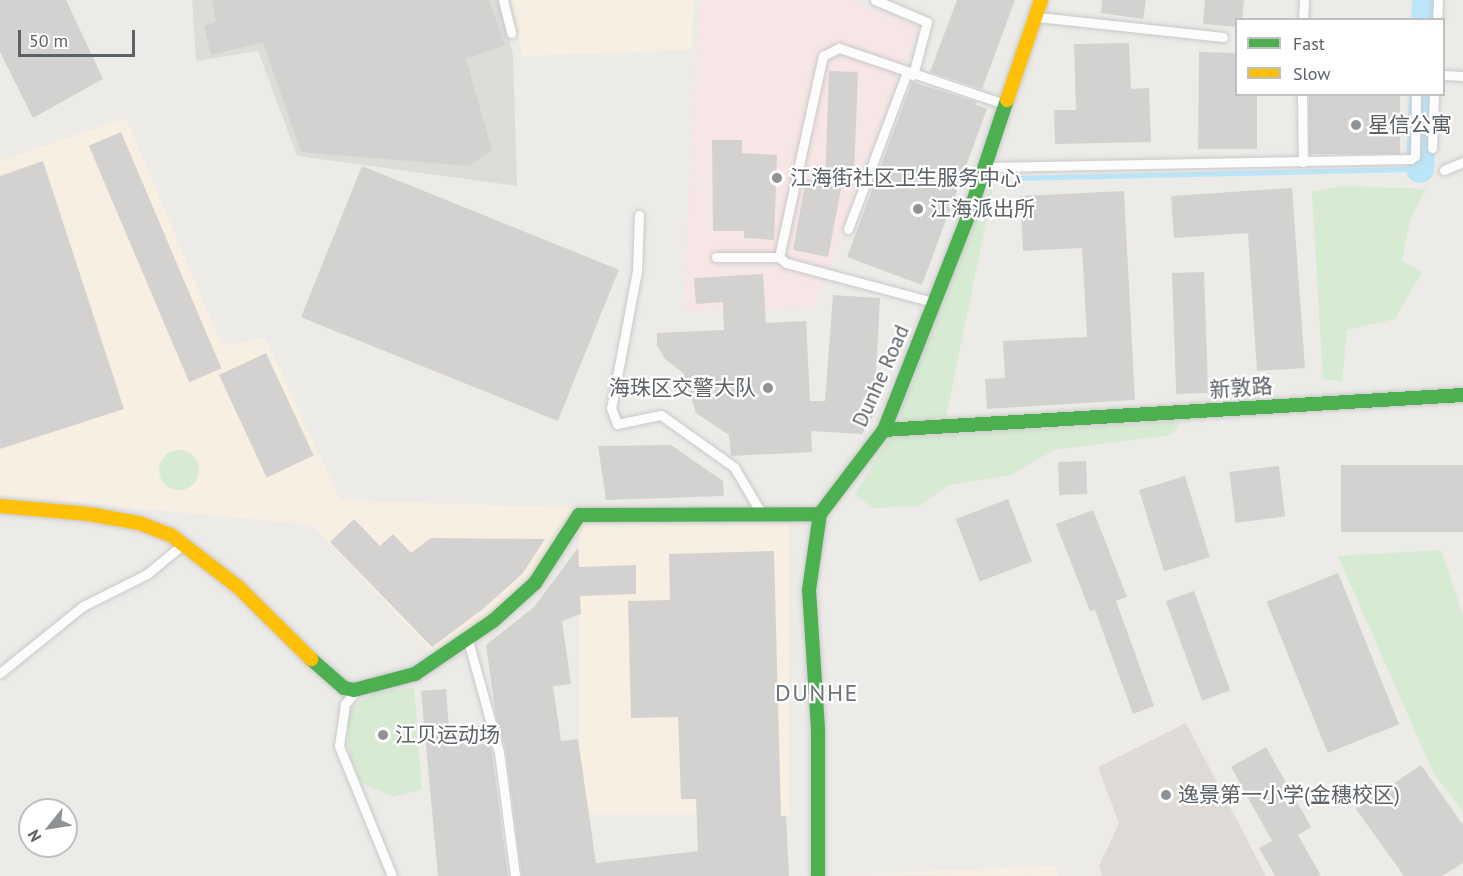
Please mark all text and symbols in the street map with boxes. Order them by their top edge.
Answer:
scale bar [21,18,138,56]
legend [1235,18,1445,96]
text: 50 m [29,29,68,52]
text: Fast [1293,32,1325,55]
text: Slow [1293,62,1331,85]
place label: 星信公寓 [1368,112,1452,138]
marker: 星信公寓 [1349,118,1363,132]
place label: 江海街社区卫生服务中心 [790,165,1021,191]
marker: 江海街社区卫生服务中心 [768,169,786,187]
place label: 江海派出所 [930,196,1035,222]
marker: 江海派出所 [911,202,925,216]
street label: Dunhe Road [847,321,915,431]
street label: 新敦路 [1209,373,1273,403]
place label: 海珠区交警大队 [609,375,756,401]
marker: 海珠区交警大队 [761,381,775,395]
district label: DUNHE [775,679,859,707]
place label: 江贝运动场 [395,722,500,748]
marker: 江贝运动场 [376,728,390,742]
place label: 逸景第一小学(金穗校区) [1178,782,1400,808]
marker: 逸景第一小学(金穗校区) [1159,788,1173,802]
north arrow [18,798,78,858]
text: N [23,826,45,846]

